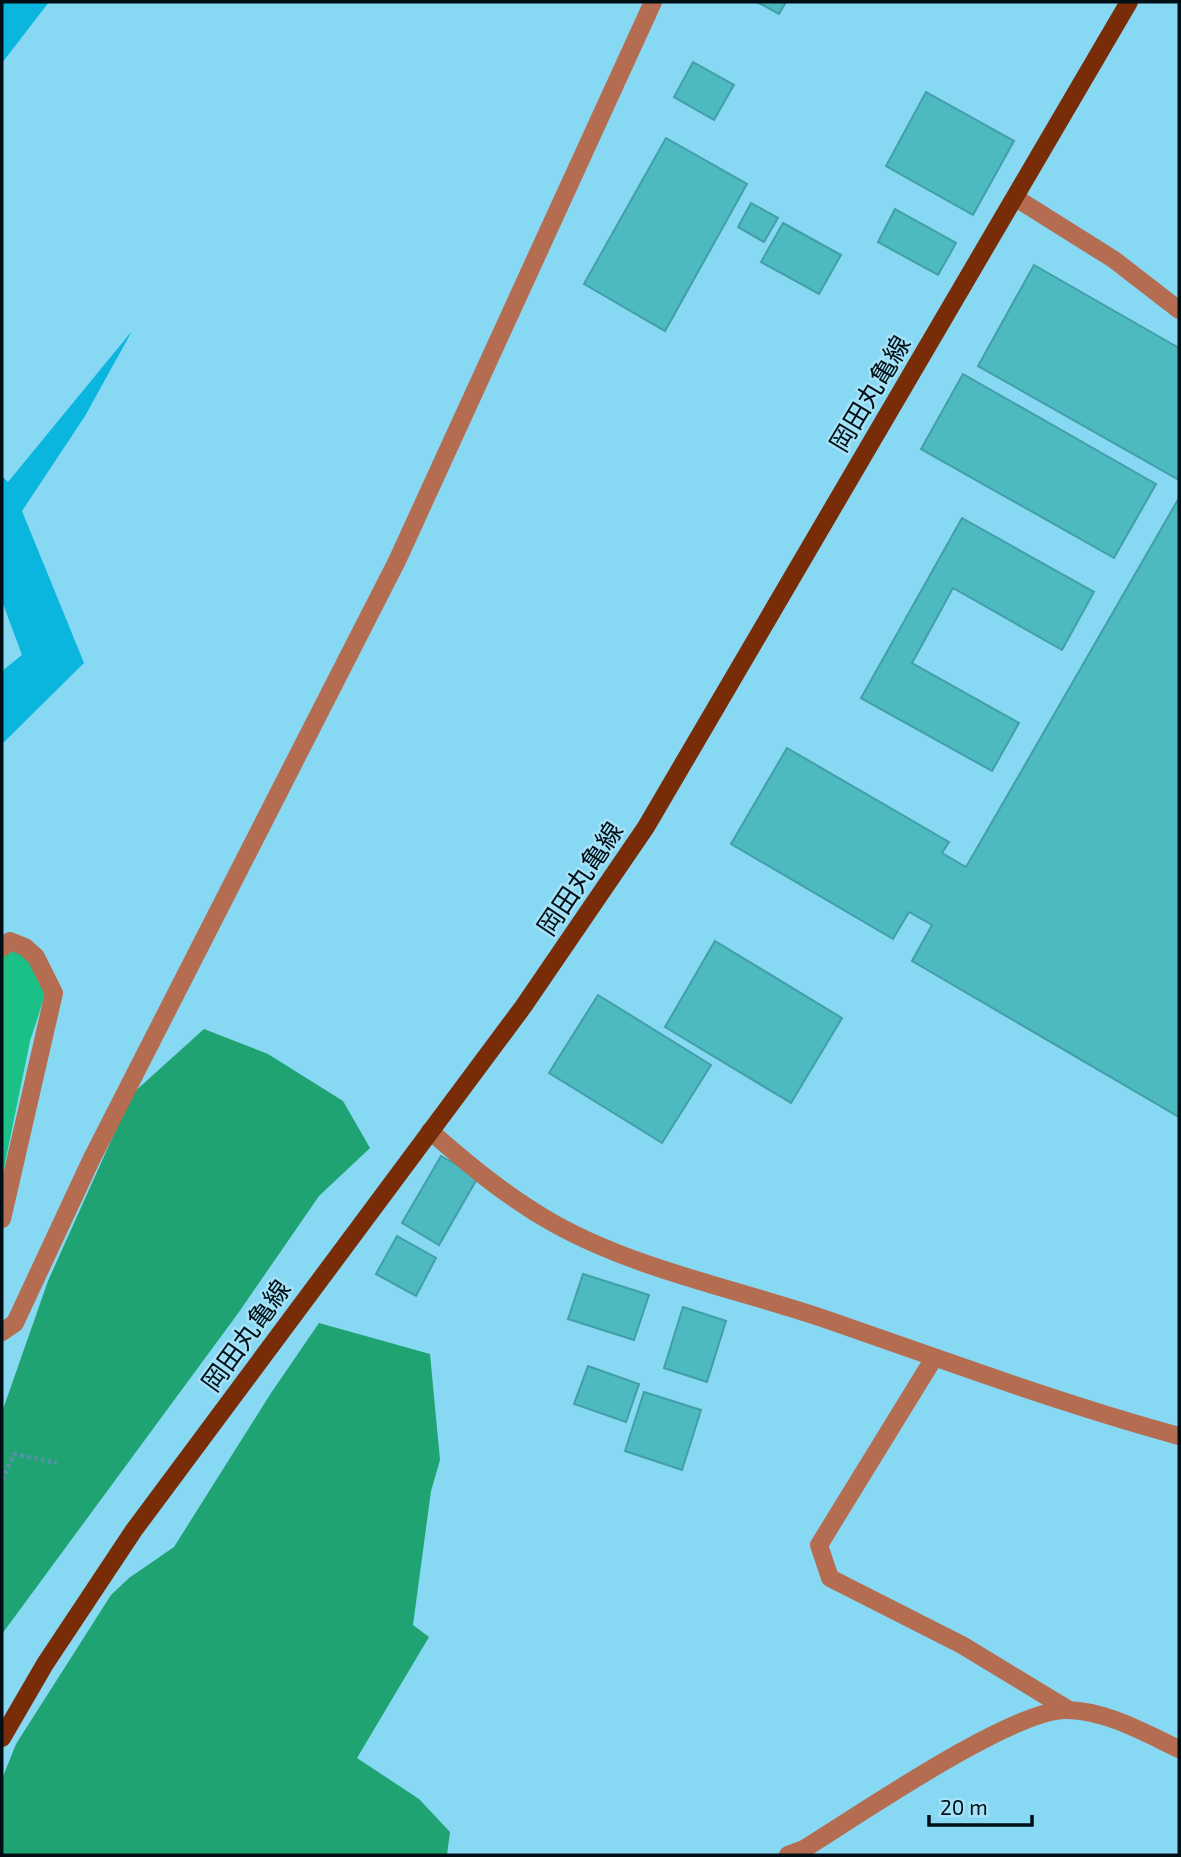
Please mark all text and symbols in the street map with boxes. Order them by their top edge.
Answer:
street label: 岡田丸亀線 [822,329,916,457]
street label: 岡田丸亀線 [530,815,628,941]
street label: 岡田丸亀線 [194,1273,296,1397]
scale bar [929,1784,1032,1828]
text: 20 m [940,1794,988,1819]

